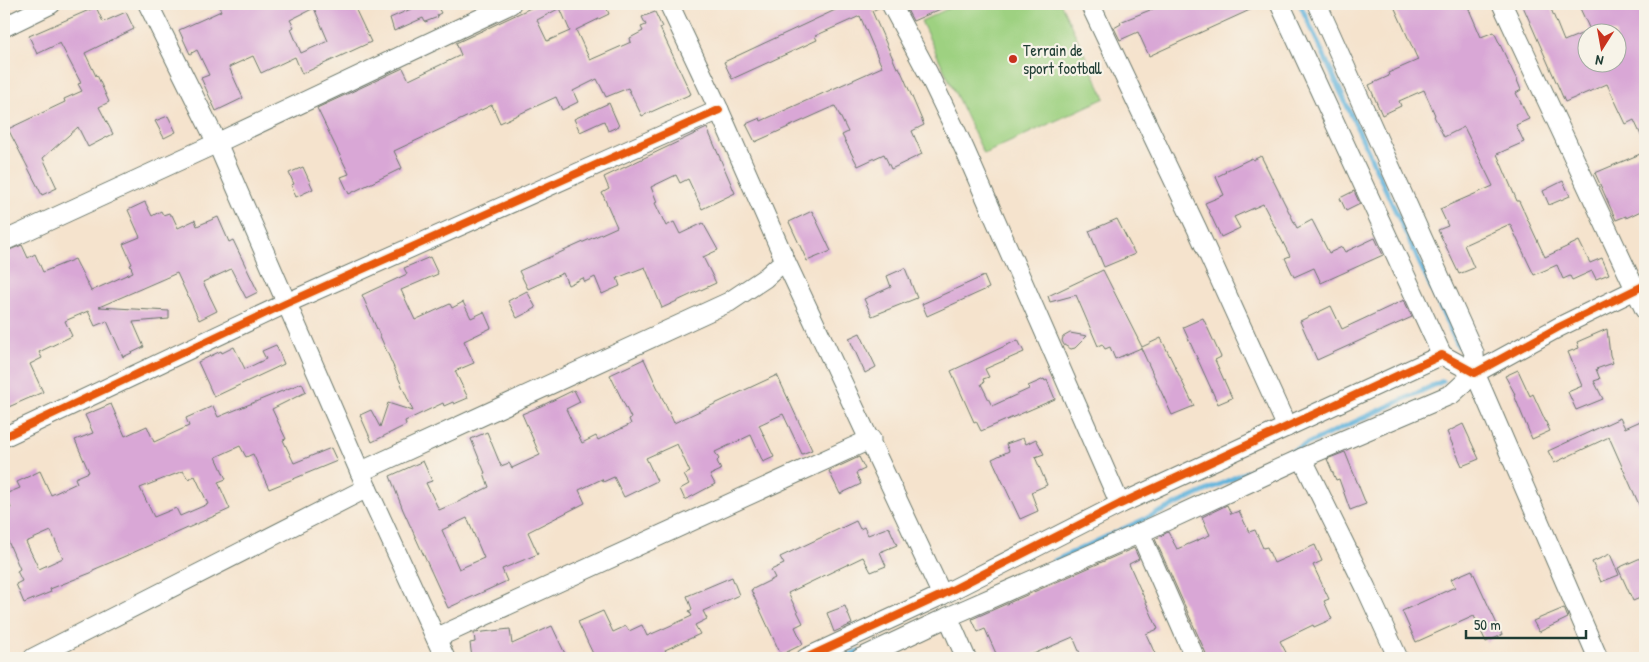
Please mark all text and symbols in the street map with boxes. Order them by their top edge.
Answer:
north arrow [1576,22,1626,72]
place label: Terrain de sport football [1023,39,1102,79]
text: N [1593,51,1605,71]
marker: Terrain de sport football [1007,53,1019,65]
scale bar [1466,607,1586,639]
text: 50 m [1474,614,1501,635]

